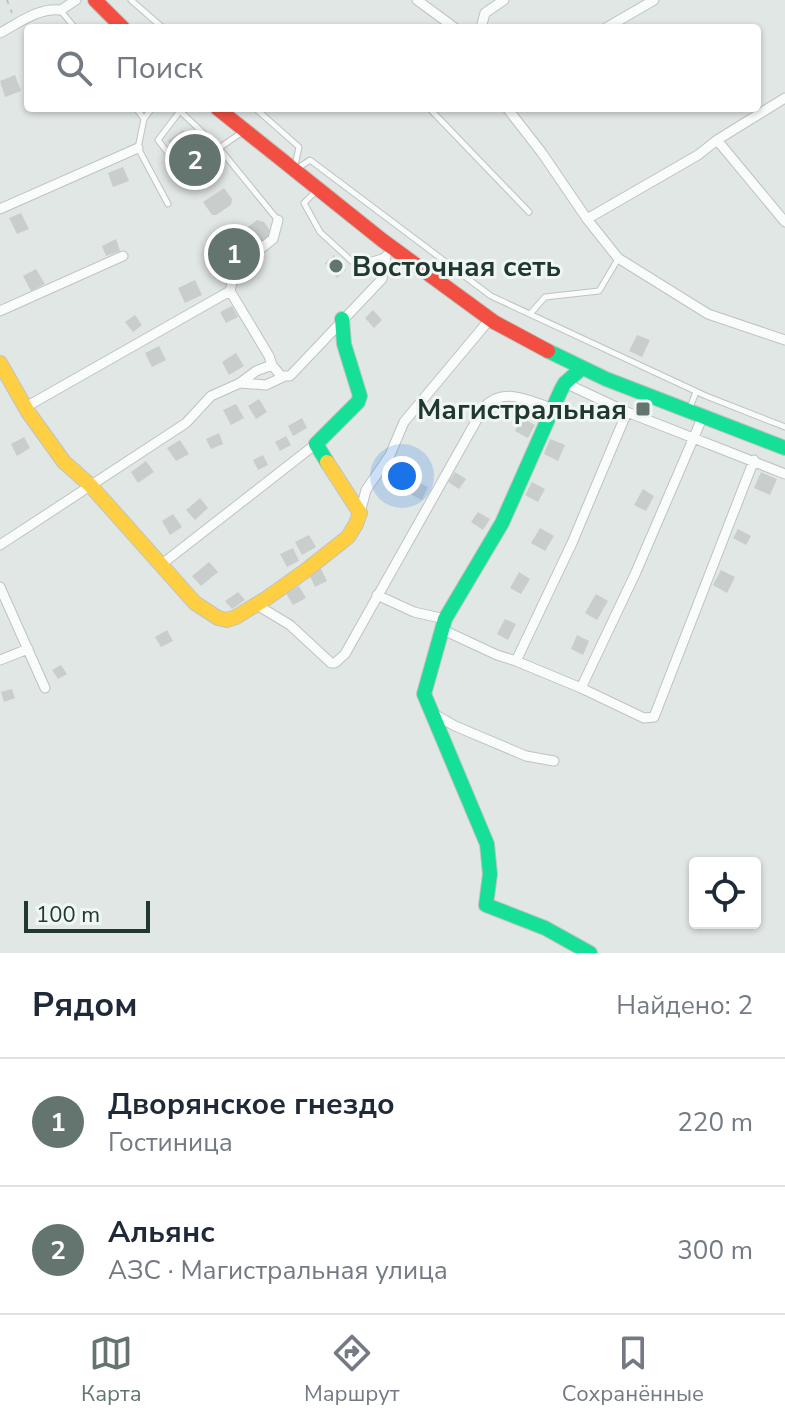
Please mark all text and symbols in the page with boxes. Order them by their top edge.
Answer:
search box [24,24,761,112]
icon: search [52,46,96,90]
text: Поиск [116,48,203,89]
pin: 2 [169,130,221,190]
pin: 1 [208,224,260,284]
place label: Восточная сеть [352,248,561,286]
marker: Восточная сеть [327,257,345,275]
place label: Магистральная [417,391,627,429]
marker: Магистральная [634,400,652,418]
your location [382,456,422,496]
map controls [689,857,761,929]
button: locate [689,857,761,929]
scale bar [24,897,150,933]
text: 100 m [36,900,100,930]
text: Рядом [32,982,138,1028]
text: Найдено: 2 [616,988,753,1023]
text: Дворянское гнездо [108,1084,395,1125]
text: 1 [50,1105,66,1140]
text: 220 m [677,1105,753,1140]
text: Гостиница [108,1125,233,1160]
text: Альянс [108,1212,215,1253]
text: 2 [50,1233,66,1268]
text: 300 m [677,1233,753,1268]
text: АЗС · Магистральная улица [108,1253,448,1288]
tab: Карта [81,1331,142,1409]
tab: Маршрут [304,1331,400,1409]
tab: Сохранённые [562,1331,704,1409]

